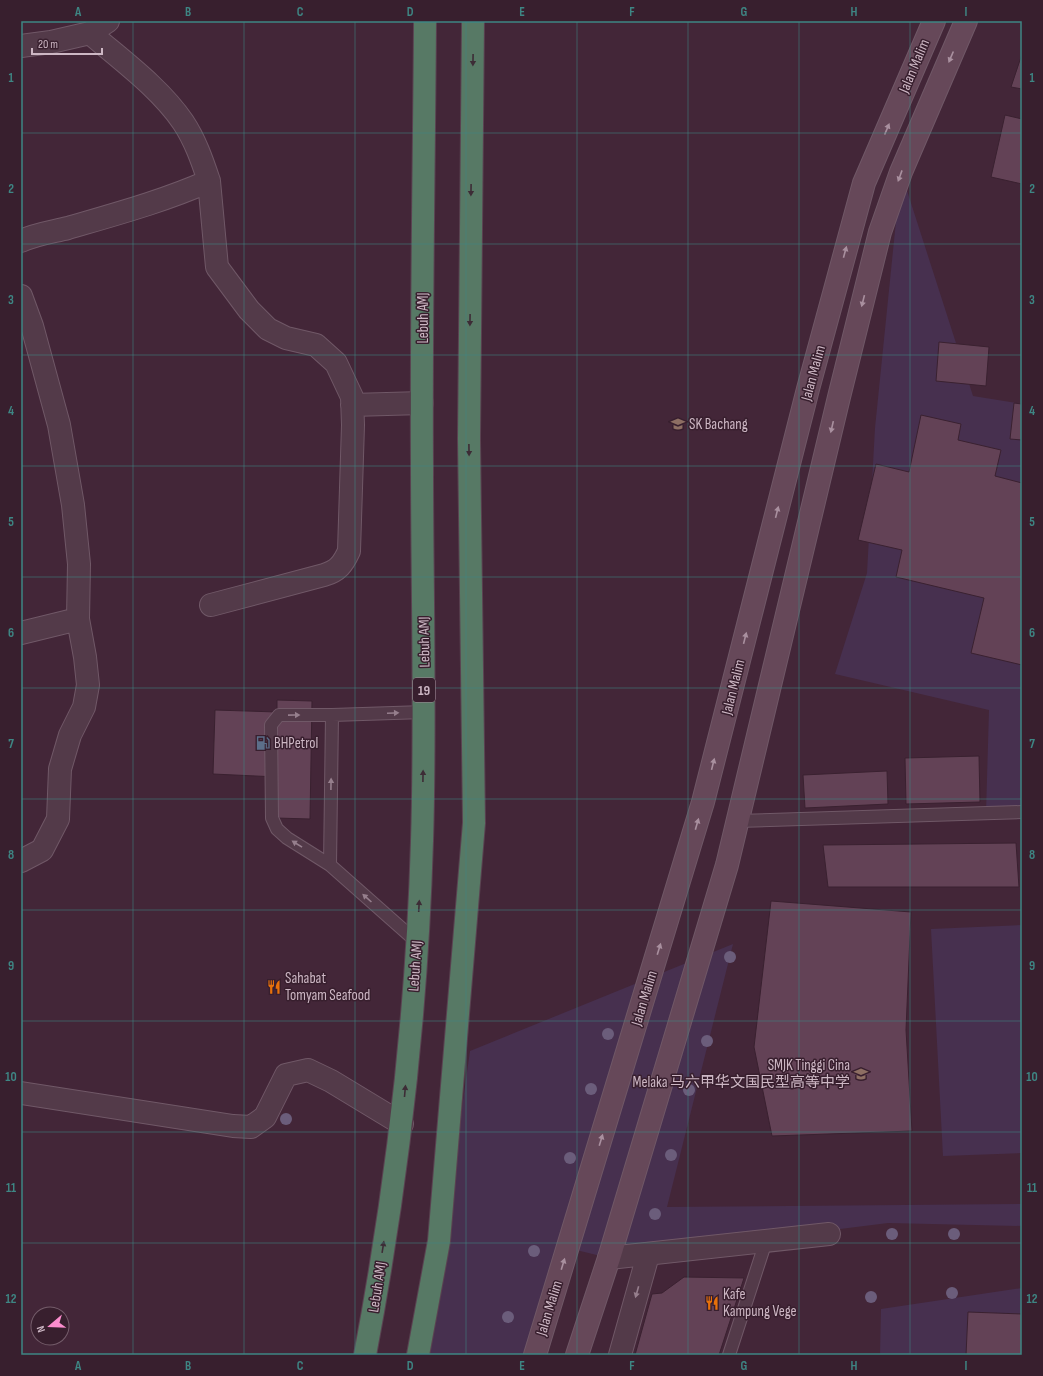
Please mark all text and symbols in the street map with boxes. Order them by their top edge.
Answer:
text: A [74,4,82,20]
text: B [185,4,191,20]
text: C [297,4,304,20]
text: D [407,4,414,20]
text: E [519,4,525,20]
text: F [629,4,635,20]
text: G [741,4,748,20]
text: H [851,4,858,20]
text: I [965,4,968,20]
scale bar [32,30,102,56]
text: 20 m [38,37,58,52]
street label: Jalan Malim [894,37,934,97]
one-way arrow [947,51,953,63]
one-way arrow [470,54,476,67]
text: 1 [8,70,14,86]
text: 1 [1029,70,1035,86]
one-way arrow [884,124,890,135]
one-way arrow [896,171,902,183]
text: 2 [8,181,14,197]
text: 2 [1029,181,1035,197]
one-way arrow [468,184,474,197]
one-way arrow [843,246,849,258]
text: 3 [8,292,14,308]
street label: Lebuh AMJ [414,292,433,344]
text: 3 [1029,292,1035,308]
one-way arrow [860,295,866,307]
one-way arrow [467,314,473,327]
street label: Jalan Malim [797,343,830,404]
text: 4 [8,403,14,419]
text: 4 [1029,403,1035,419]
place label: SK Bachang [689,415,748,434]
school or university icon: SK Bachang [670,416,686,432]
one-way arrow [828,421,834,433]
one-way arrow [466,444,472,457]
one-way arrow [774,506,780,518]
text: 5 [8,514,14,530]
text: 5 [1029,514,1035,530]
street label: Lebuh AMJ [415,616,434,668]
text: 6 [8,625,14,641]
text: 6 [1029,625,1035,641]
one-way arrow [742,632,748,644]
street label: Jalan Malim [717,657,750,718]
road number: 19 [413,678,435,702]
one-way arrow [387,710,400,716]
one-way arrow [288,712,301,718]
place label: BHPetrol [274,734,318,753]
fuel station icon: BHPetrol [255,735,271,751]
text: 7 [8,736,14,752]
text: 7 [1029,736,1035,752]
one-way arrow [710,758,716,770]
one-way arrow [420,769,426,782]
one-way arrow [328,777,334,790]
one-way arrow [694,818,700,830]
one-way arrow [291,841,303,848]
text: 8 [8,847,14,863]
text: 8 [1029,847,1035,863]
one-way arrow [361,893,372,902]
one-way arrow [415,900,422,912]
street label: Lebuh AMJ [404,940,427,992]
one-way arrow [656,942,662,954]
text: 9 [8,958,14,974]
text: 9 [1029,958,1035,974]
street label: Jalan Malim [627,968,662,1029]
place label: Sahabat Tomyam Seafood [285,969,370,1005]
restaurant icon: Sahabat Tomyam Seafood [266,979,282,995]
place label: SMJK Tinggi Cina Melaka 马六甲华文国民型高等中学 [633,1056,850,1092]
school or university icon: SMJK Tinggi Cina Melaka 马六甲华文国民型高等中学 [853,1066,869,1082]
text: 10 [5,1069,17,1085]
text: 10 [1026,1069,1038,1085]
one-way arrow [401,1085,408,1097]
one-way arrow [598,1134,604,1146]
text: 11 [6,1180,16,1196]
text: 11 [1027,1180,1037,1196]
one-way arrow [380,1241,386,1254]
one-way arrow [560,1258,566,1270]
street label: Lebuh AMJ [364,1260,391,1314]
street label: Jalan Malim [532,1278,567,1339]
place label: Kafe Kampung Vege [723,1285,797,1321]
one-way arrow [634,1286,640,1299]
text: 12 [6,1291,17,1307]
text: 12 [1027,1291,1038,1307]
restaurant icon: Kafe Kampung Vege [704,1295,720,1311]
north arrow [30,1306,70,1346]
text: N [34,1324,48,1334]
text: A [74,1358,82,1374]
text: B [185,1358,191,1374]
text: C [297,1358,304,1374]
text: D [407,1358,414,1374]
text: E [519,1358,525,1374]
text: F [629,1358,635,1374]
text: G [741,1358,748,1374]
text: H [851,1358,858,1374]
text: I [965,1358,968,1374]

